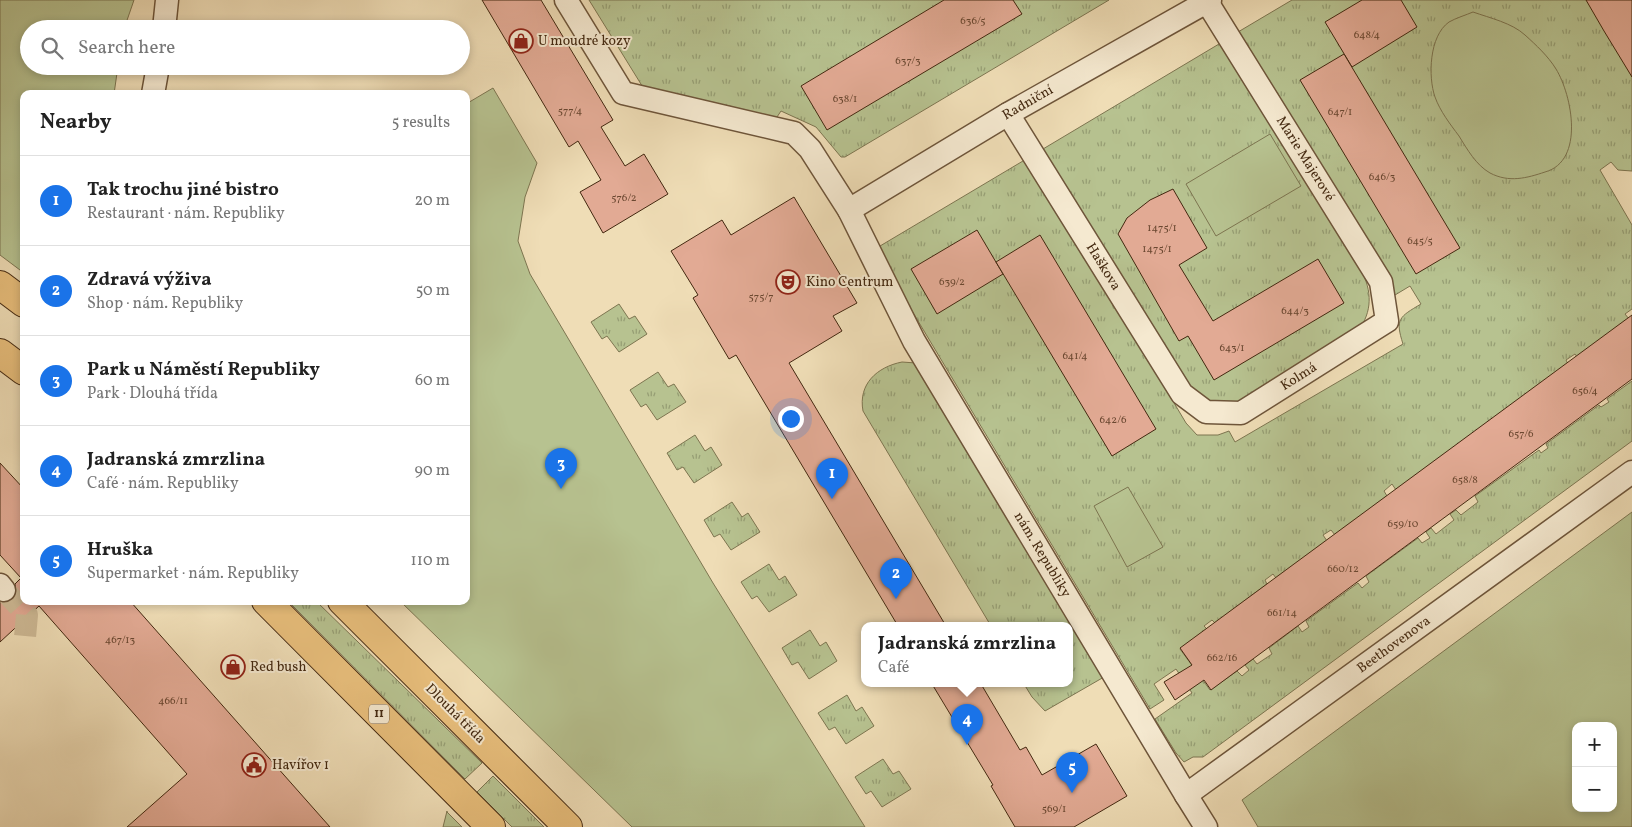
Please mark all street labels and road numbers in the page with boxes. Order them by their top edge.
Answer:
street label: Radniční [999,80,1058,125]
street label: Marie Majerové [1271,113,1339,206]
street label: Haškova [1081,240,1125,294]
street label: Kolmá [1277,358,1321,396]
street label: nám. Republiky [1009,509,1075,602]
street label: Beethovenova [1353,612,1435,678]
street label: Dlouhá třída [421,680,489,748]
road number: 11 [369,704,389,724]

